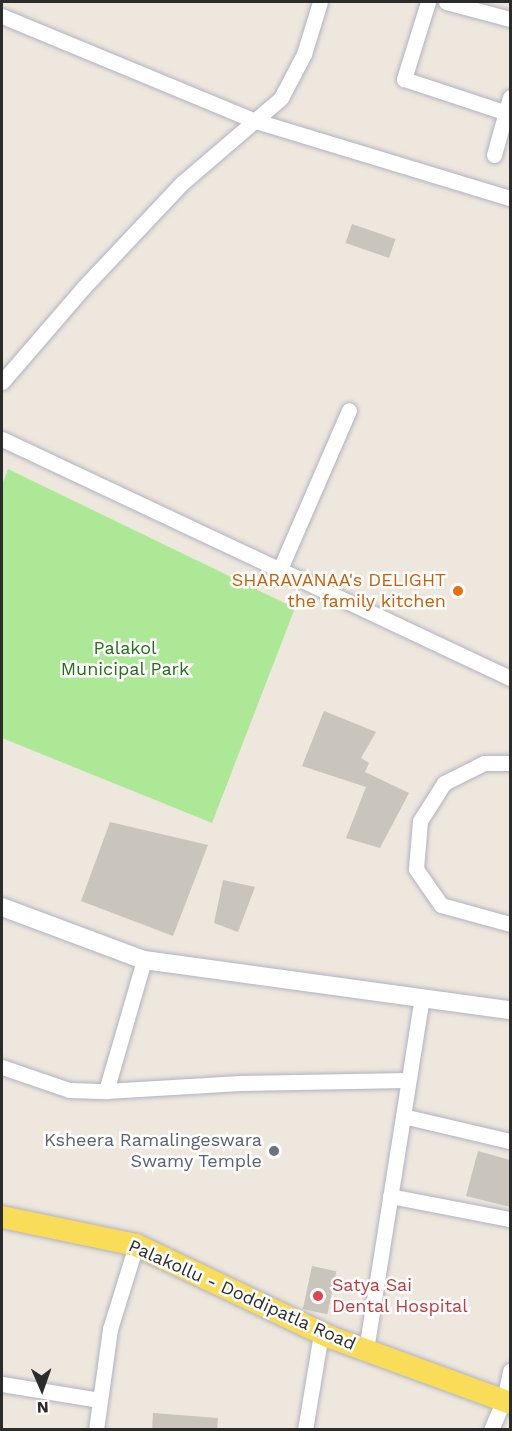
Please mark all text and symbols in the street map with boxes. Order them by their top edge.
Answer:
place label: SHARAVANAA's DELIGHT the family kitchen [232,570,446,612]
marker: SHARAVANAA's DELIGHT the family kitchen [451,584,465,598]
park label: Palakol Municipal Park [61,638,189,680]
place label: Ksheera Ramalingeswara Swamy Temple [43,1130,262,1172]
marker: Ksheera Ramalingeswara Swamy Temple [267,1144,281,1158]
street label: Palakollu - Doddipatla Road [125,1235,359,1355]
place label: Satya Sai Dental Hospital [332,1275,468,1318]
marker: Satya Sai Dental Hospital [309,1287,327,1305]
north arrow [12,1359,72,1419]
text: N [36,1398,49,1417]

